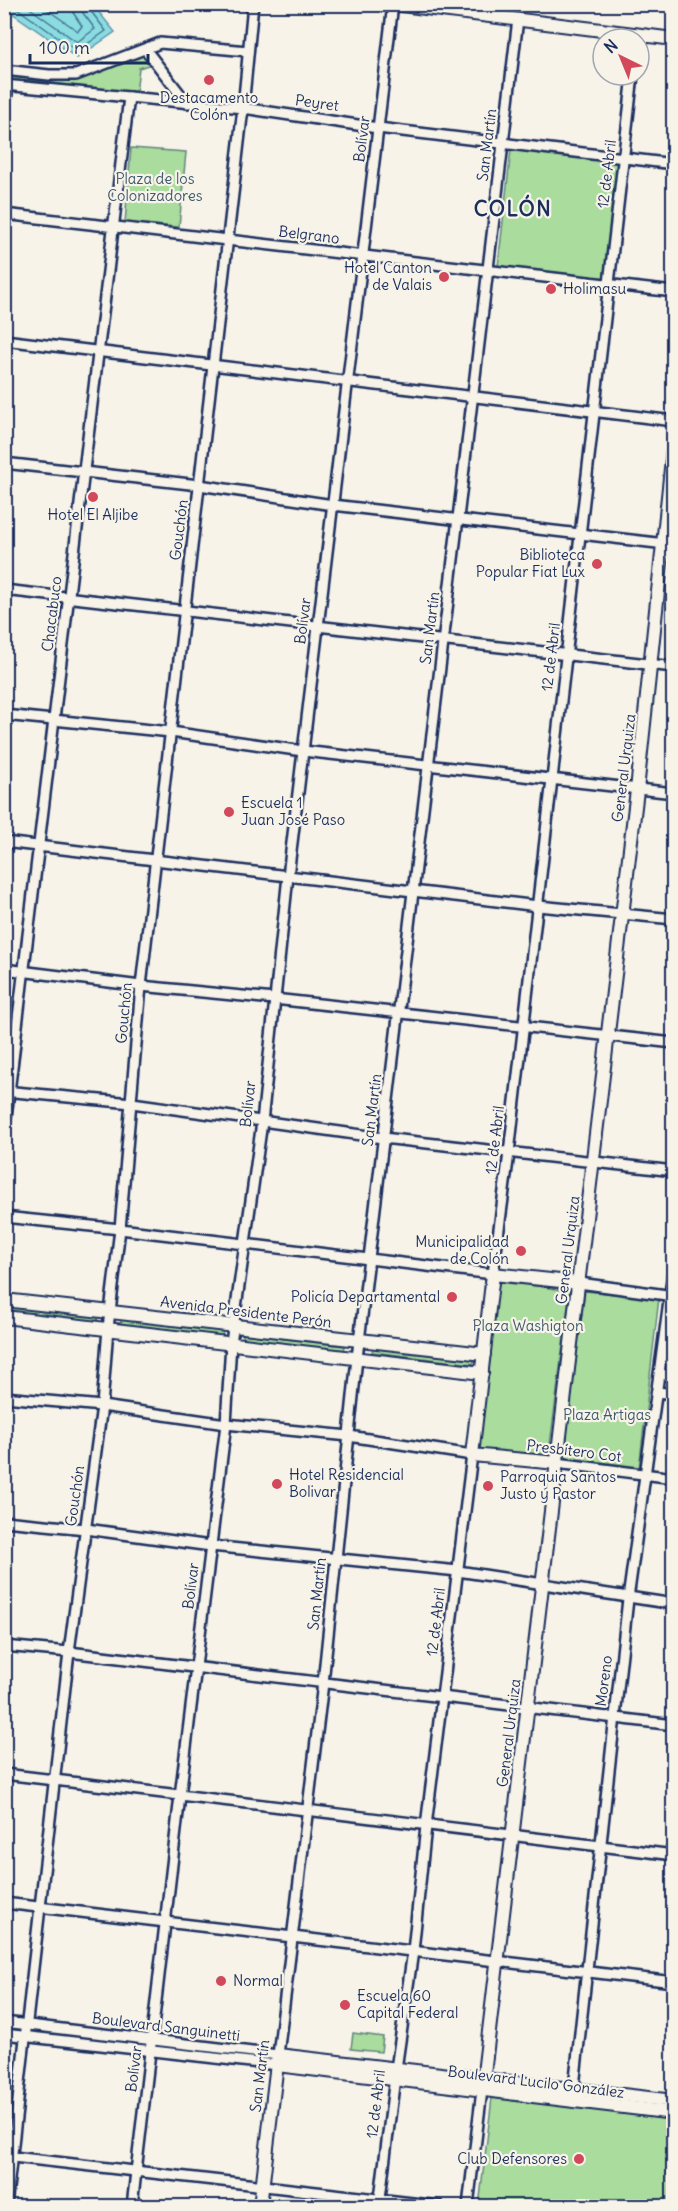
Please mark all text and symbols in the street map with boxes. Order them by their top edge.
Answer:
scale bar [30,27,148,65]
north arrow [591,27,651,87]
text: N [600,35,622,57]
text: 100 m [39,36,90,59]
marker: Destacamento Colón [202,73,216,87]
place label: Destacamento Colón [160,88,258,124]
street label: Peyret [294,90,340,115]
street label: San Martín [473,107,500,182]
street label: Bolívar [349,115,374,163]
street label: 12 de Abril [593,139,620,209]
park label: Plaza de los Colonizadores [107,169,203,205]
district label: COLÓN [474,194,552,222]
street label: Belgrano [277,221,341,248]
place label: Hotel Canton de Valais [344,258,432,294]
marker: Hotel Canton de Valais [437,270,451,284]
place label: Holimasu [563,279,626,298]
marker: Holimasu [544,282,558,296]
marker: Hotel El Aljibe [86,490,100,504]
street label: Gouchón [165,498,192,562]
place label: Hotel El Aljibe [48,505,138,524]
place label: Biblioteca Popular Fiat Lux [476,545,586,581]
marker: Biblioteca Popular Fiat Lux [590,557,604,571]
street label: Chacabuco [37,575,66,653]
street label: San Martín [416,590,443,665]
street label: Bolívar [290,597,315,645]
street label: 12 de Abril [537,622,564,692]
street label: General Urquiza [607,712,640,823]
place label: Escuela 1 Juan José Paso [241,793,345,829]
marker: Escuela 1 Juan José Paso [222,805,236,819]
street label: Gouchón [111,981,136,1044]
street label: San Martín [358,1072,385,1147]
street label: Bolívar [236,1080,259,1128]
street label: 12 de Abril [481,1105,508,1175]
street label: General Urquiza [551,1194,584,1305]
place label: Municipalidad de Colón [415,1232,509,1268]
marker: Municipalidad de Colón [514,1244,528,1258]
place label: Policía Departamental [291,1287,440,1306]
marker: Policía Departamental [445,1290,459,1304]
street label: Avenida Presidente Perón [159,1292,333,1331]
park label: Plaza Washigton [472,1316,584,1335]
park label: Plaza Artigas [563,1405,651,1424]
street label: Presbítero Cot [526,1435,623,1466]
street label: Gouchón [61,1464,88,1528]
place label: Hotel Residencial Bolivar [289,1465,404,1501]
place label: Parroquia Santos Justo y Pastor [500,1467,616,1503]
marker: Hotel Residencial Bolivar [270,1477,284,1491]
marker: Parroquia Santos Justo y Pastor [481,1479,495,1493]
street label: San Martín [303,1556,330,1631]
street label: Bolívar [178,1562,203,1610]
street label: 12 de Abril [422,1587,449,1657]
street label: Moreno [591,1654,616,1708]
street label: General Urquiza [492,1677,525,1788]
place label: Normal [233,1971,283,1990]
marker: Normal [214,1974,228,1988]
place label: Escuela 60 Capital Federal [357,1986,458,2022]
marker: Escuela 60 Capital Federal [338,1998,352,2012]
street label: Boulevard Sanguinetti [91,2008,241,2045]
street label: San Martín [246,2038,273,2113]
street label: Bolívar [121,2045,146,2093]
street label: Boulevard Lucilo González [447,2061,625,2102]
street label: 12 de Abril [362,2069,389,2139]
place label: Club Defensores [457,2149,567,2168]
marker: Club Defensores [572,2152,586,2166]

